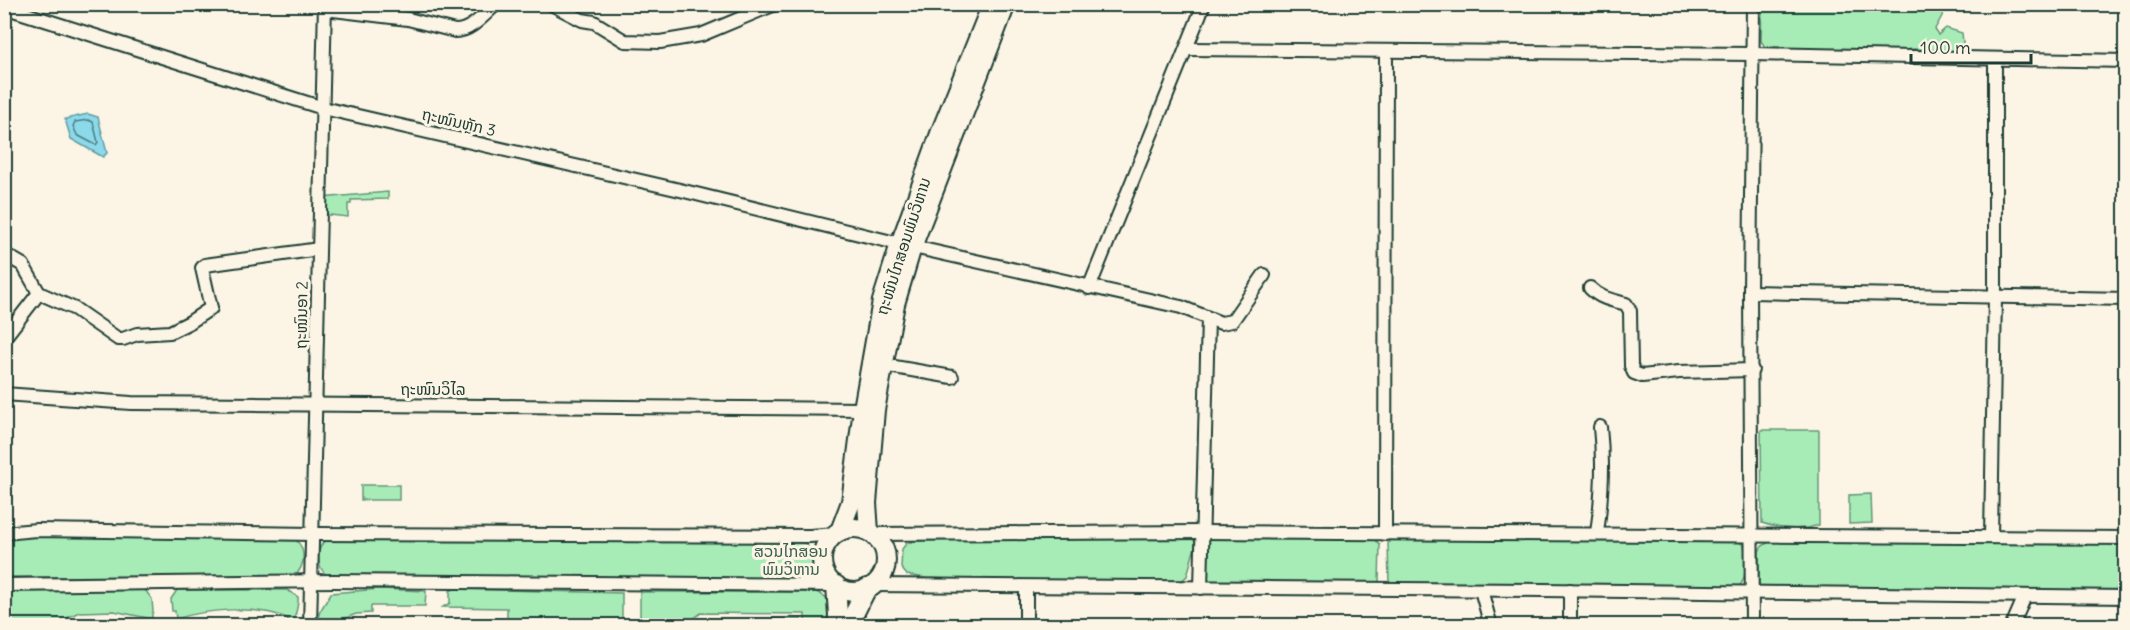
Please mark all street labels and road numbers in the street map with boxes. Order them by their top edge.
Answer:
street label: ຖະໜົນຫຼັກ 3 [420,104,498,140]
street label: ຖະໜົນໄກສອນພົມວິຫານ [871,175,935,317]
street label: ຖະໜົນອາ 2 [290,280,312,349]
street label: ຖະໜົນວິໄລ [400,379,466,399]

